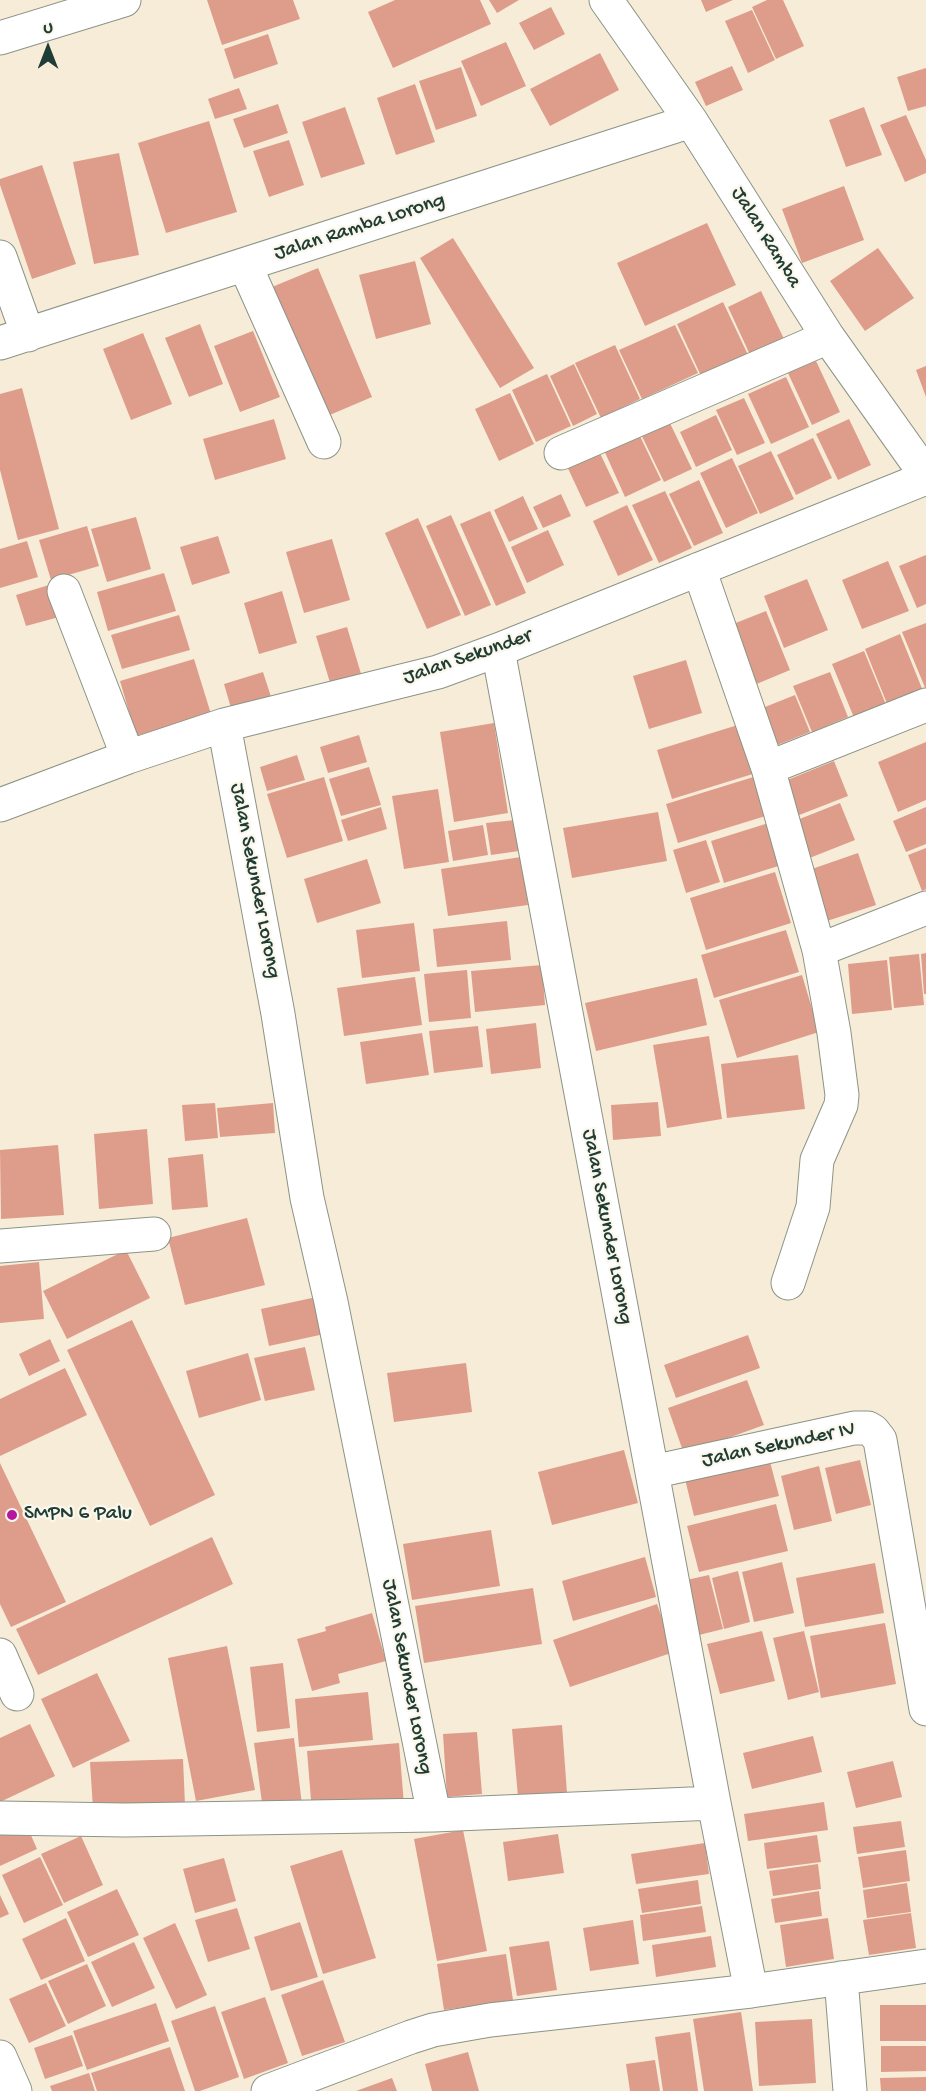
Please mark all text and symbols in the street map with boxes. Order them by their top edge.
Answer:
north arrow [18,18,78,78]
text: U [43,20,53,39]
street label: Jalan Ramba [724,183,806,293]
street label: Jalan Ramba Lorong [271,188,449,268]
street label: Jalan Sekunder [400,624,536,692]
street label: Jalan Sekunder Lorong [223,781,285,981]
street label: Jalan Sekunder Lorong [575,1127,637,1327]
street label: Jalan Sekunder IV [700,1417,858,1475]
place label: SMPN 6 Palu [24,1502,132,1528]
marker: SMPN 6 Palu [5,1508,19,1522]
street label: Jalan Sekunder Lorong [375,1577,437,1777]

